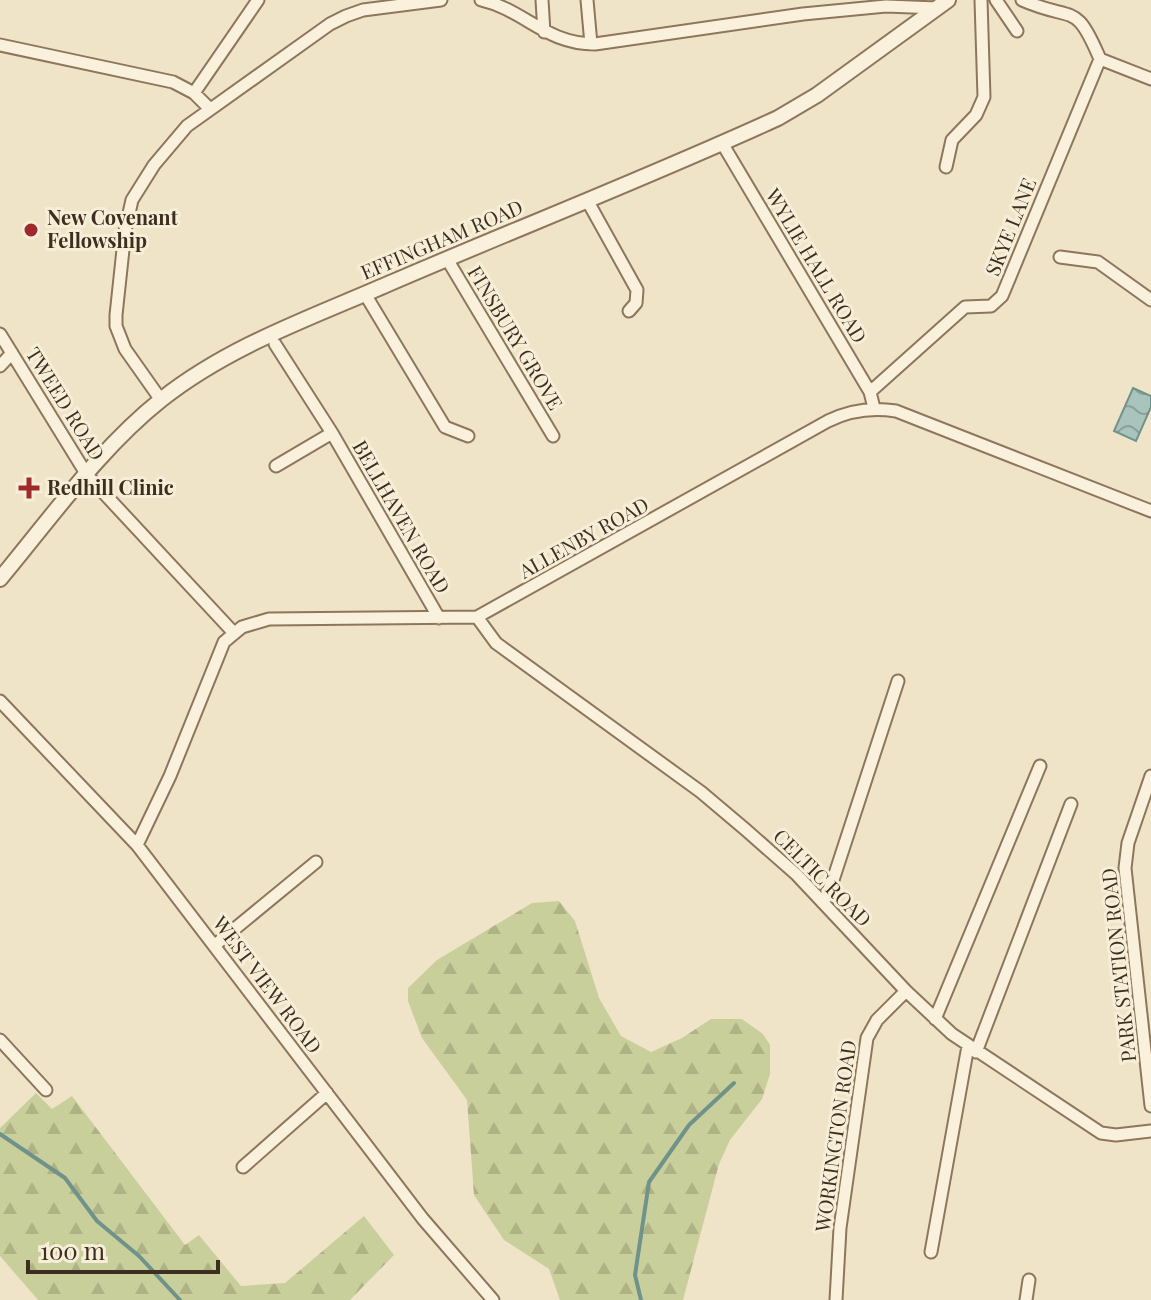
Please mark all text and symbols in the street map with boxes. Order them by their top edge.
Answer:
street label: SKYE LANE [978,174,1041,279]
street label: WYLIE HALL ROAD [760,182,874,347]
street label: EFFINGHAM ROAD [356,192,527,285]
place label: New Covenant Fellowship [47,203,179,253]
marker: New Covenant Fellowship [22,221,40,239]
street label: FINSBURY GROVE [463,260,570,414]
street label: TWEED ROAD [21,342,112,465]
street label: BELLHAVEN ROAD [347,435,457,598]
place label: Redhill Clinic [47,473,174,500]
marker: Redhill Clinic [18,477,40,499]
street label: ALLENBY ROAD [513,490,653,584]
street label: CELTIC ROAD [768,822,878,932]
street label: PARK STATION ROAD [1094,867,1141,1063]
street label: WEST VIEW ROAD [207,909,329,1058]
street label: WORKINGTON ROAD [808,1038,861,1235]
scale bar [28,1224,218,1274]
text: 100 m [40,1234,105,1266]

